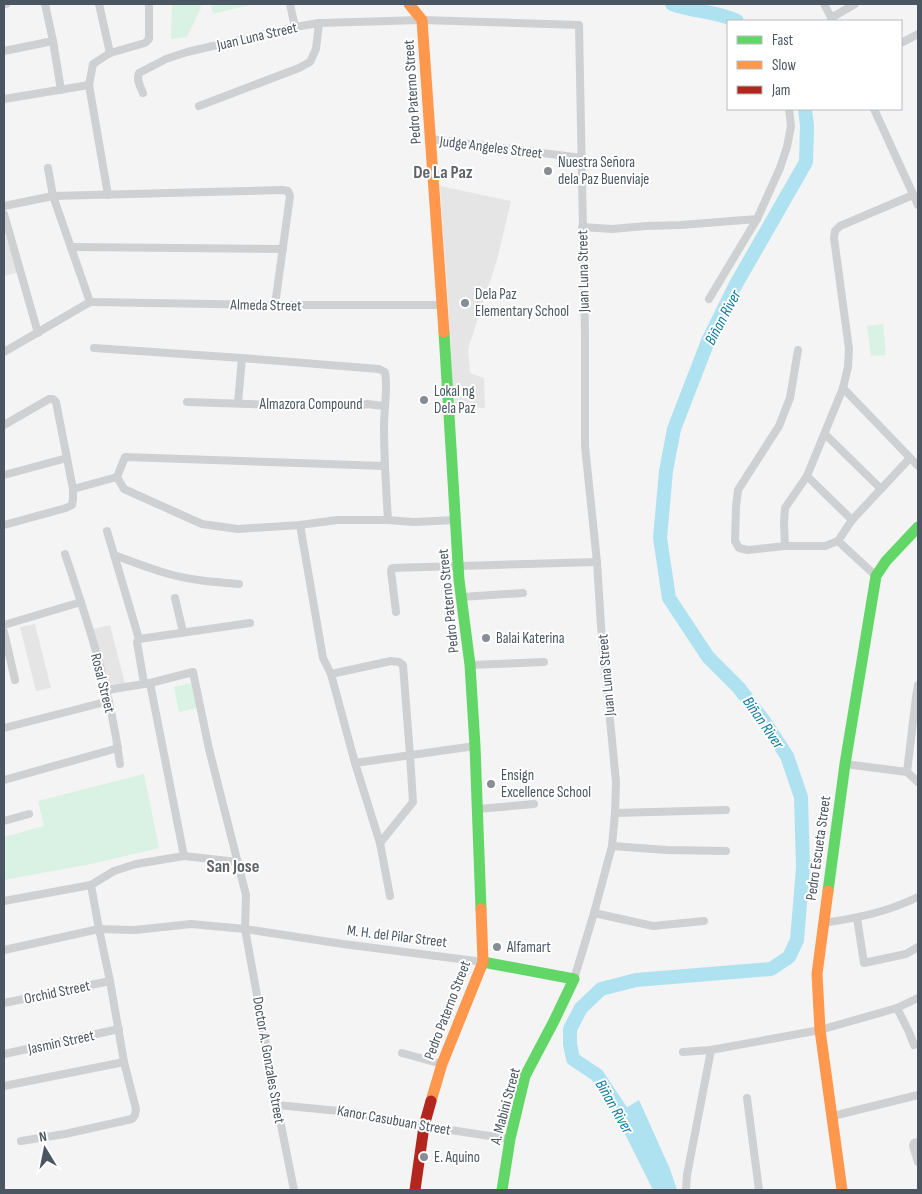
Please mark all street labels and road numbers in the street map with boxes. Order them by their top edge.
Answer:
street label: Juan Luna Street [214,18,300,55]
street label: Pedro Paterno Street [399,39,426,145]
street label: Judge Angeles Street [438,132,544,163]
street label: Juan Luna Street [573,229,594,313]
street label: Almeda Street [229,295,302,316]
street label: Almazora Compound [259,395,362,414]
street label: Pedro Paterno Street [434,547,463,654]
street label: Juan Luna Street [593,633,620,718]
street label: Rosal Street [86,651,119,715]
street label: Pedro Escueta Street [802,794,835,902]
street label: M. H. del Pilar Street [346,921,448,952]
street label: Pedro Paterno Street [420,958,475,1062]
street label: Orchid Street [22,976,92,1009]
street label: Doctor A. Gonzales Street [248,995,289,1125]
street label: Jasmin Street [25,1026,96,1059]
street label: A. Mabini Street [486,1065,525,1148]
street label: Kanor Casubuan Street [336,1101,453,1140]

